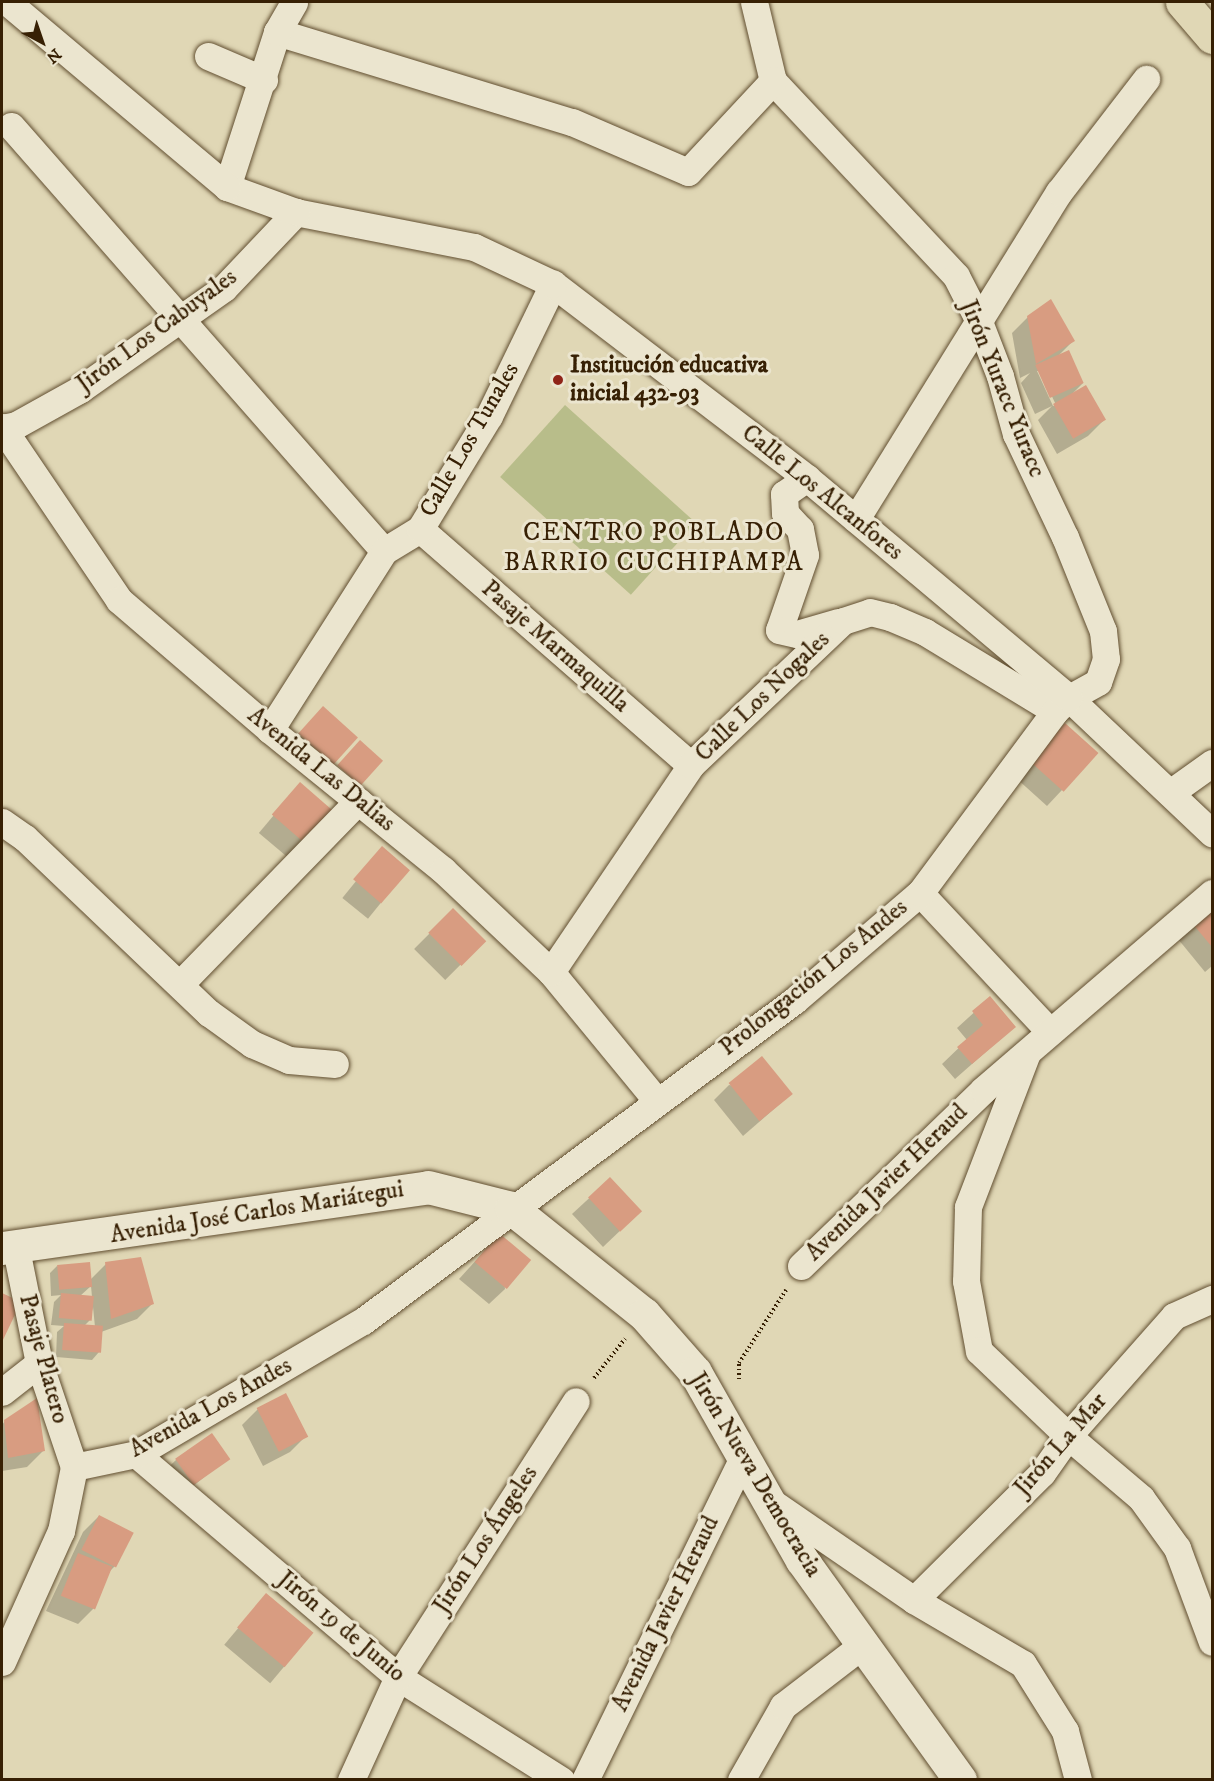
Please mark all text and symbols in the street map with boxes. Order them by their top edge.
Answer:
north arrow [12,12,72,72]
text: N [42,44,65,68]
street label: Jirón Los Cabuyales [71,263,243,399]
street label: Jirón Yuracc Yuracc [953,296,1051,482]
place label: Institución educativa inicial 432-93 [570,352,768,408]
street label: Calle Los Tunales [414,358,526,522]
marker: Institución educativa inicial 432-93 [551,373,565,387]
street label: Calle Los Alcanfores [736,419,908,567]
district label: CENTRO POBLADO BARRIO CUCHIPAMPA [504,517,804,578]
street label: Pasaje Marmaquilla [475,575,635,719]
street label: Calle Los Nogales [690,626,836,768]
street label: Avenida Las Dalias [241,702,401,838]
street label: Prolongación Los Andes [714,893,914,1063]
street label: Avenida Javier Heraud [800,1098,974,1268]
street label: Avenida José Carlos Mariátegui [108,1176,406,1250]
street label: Pasaje Platero [12,1291,74,1427]
street label: Avenida Los Andes [125,1352,297,1464]
street label: Jirón Nueva Democracia [682,1367,828,1583]
street label: Jirón La Mar [1008,1388,1114,1502]
street label: Jirón Los Ángeles [428,1461,544,1619]
street label: Avenida Javier Heraud [606,1512,726,1716]
street label: Jirón 19 de Junio [271,1565,411,1689]

